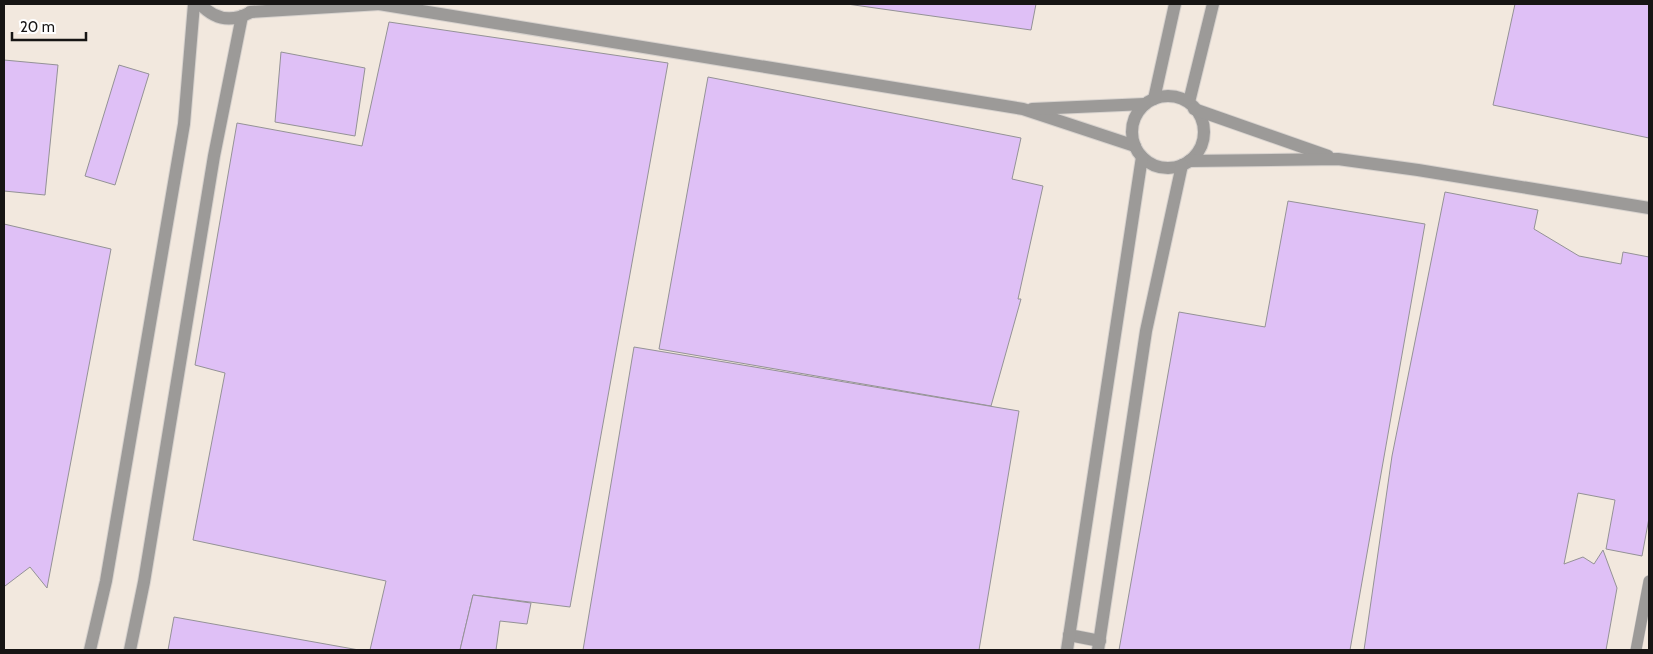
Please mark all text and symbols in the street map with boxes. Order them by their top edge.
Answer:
scale bar [12,10,86,42]
text: 20 m [20,18,55,36]

